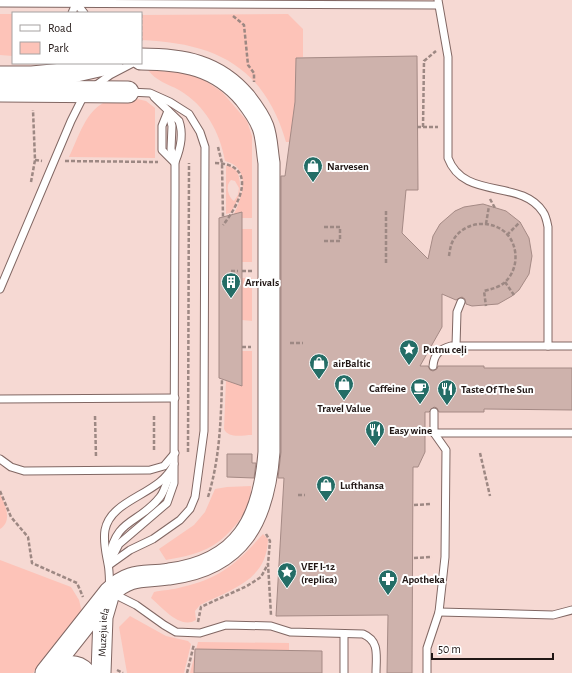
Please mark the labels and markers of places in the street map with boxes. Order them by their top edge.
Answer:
shop icon: Narvesen [302,155,324,183]
place label: Narvesen [327,161,369,172]
building icon: Arrivals [220,271,242,299]
place label: Arrivals [245,277,279,288]
place icon: Putnu ceļi [398,338,420,366]
place label: Putnu ceļi [423,344,467,356]
shop icon: airBaltic [308,352,330,380]
place label: airBaltic [333,358,371,369]
shop icon: Travel Value [333,373,355,401]
cafe icon: Caffeine [409,377,431,405]
restaurant icon: Taste Of The Sun [436,378,458,406]
place label: Caffeine [369,383,406,394]
place label: Taste Of The Sun [461,384,534,395]
place label: Travel Value [317,403,371,414]
restaurant icon: Easy wine [364,419,386,447]
place label: Easy wine [389,425,432,436]
shop icon: Lufthansa [315,474,337,502]
place label: Lufthansa [340,480,385,491]
place icon: VEF I-12 (replica) [276,561,298,589]
place label: VEF I-12 (replica) [301,561,337,585]
pharmacy icon: Apotheka [377,568,399,596]
place label: Apotheka [402,574,446,585]

